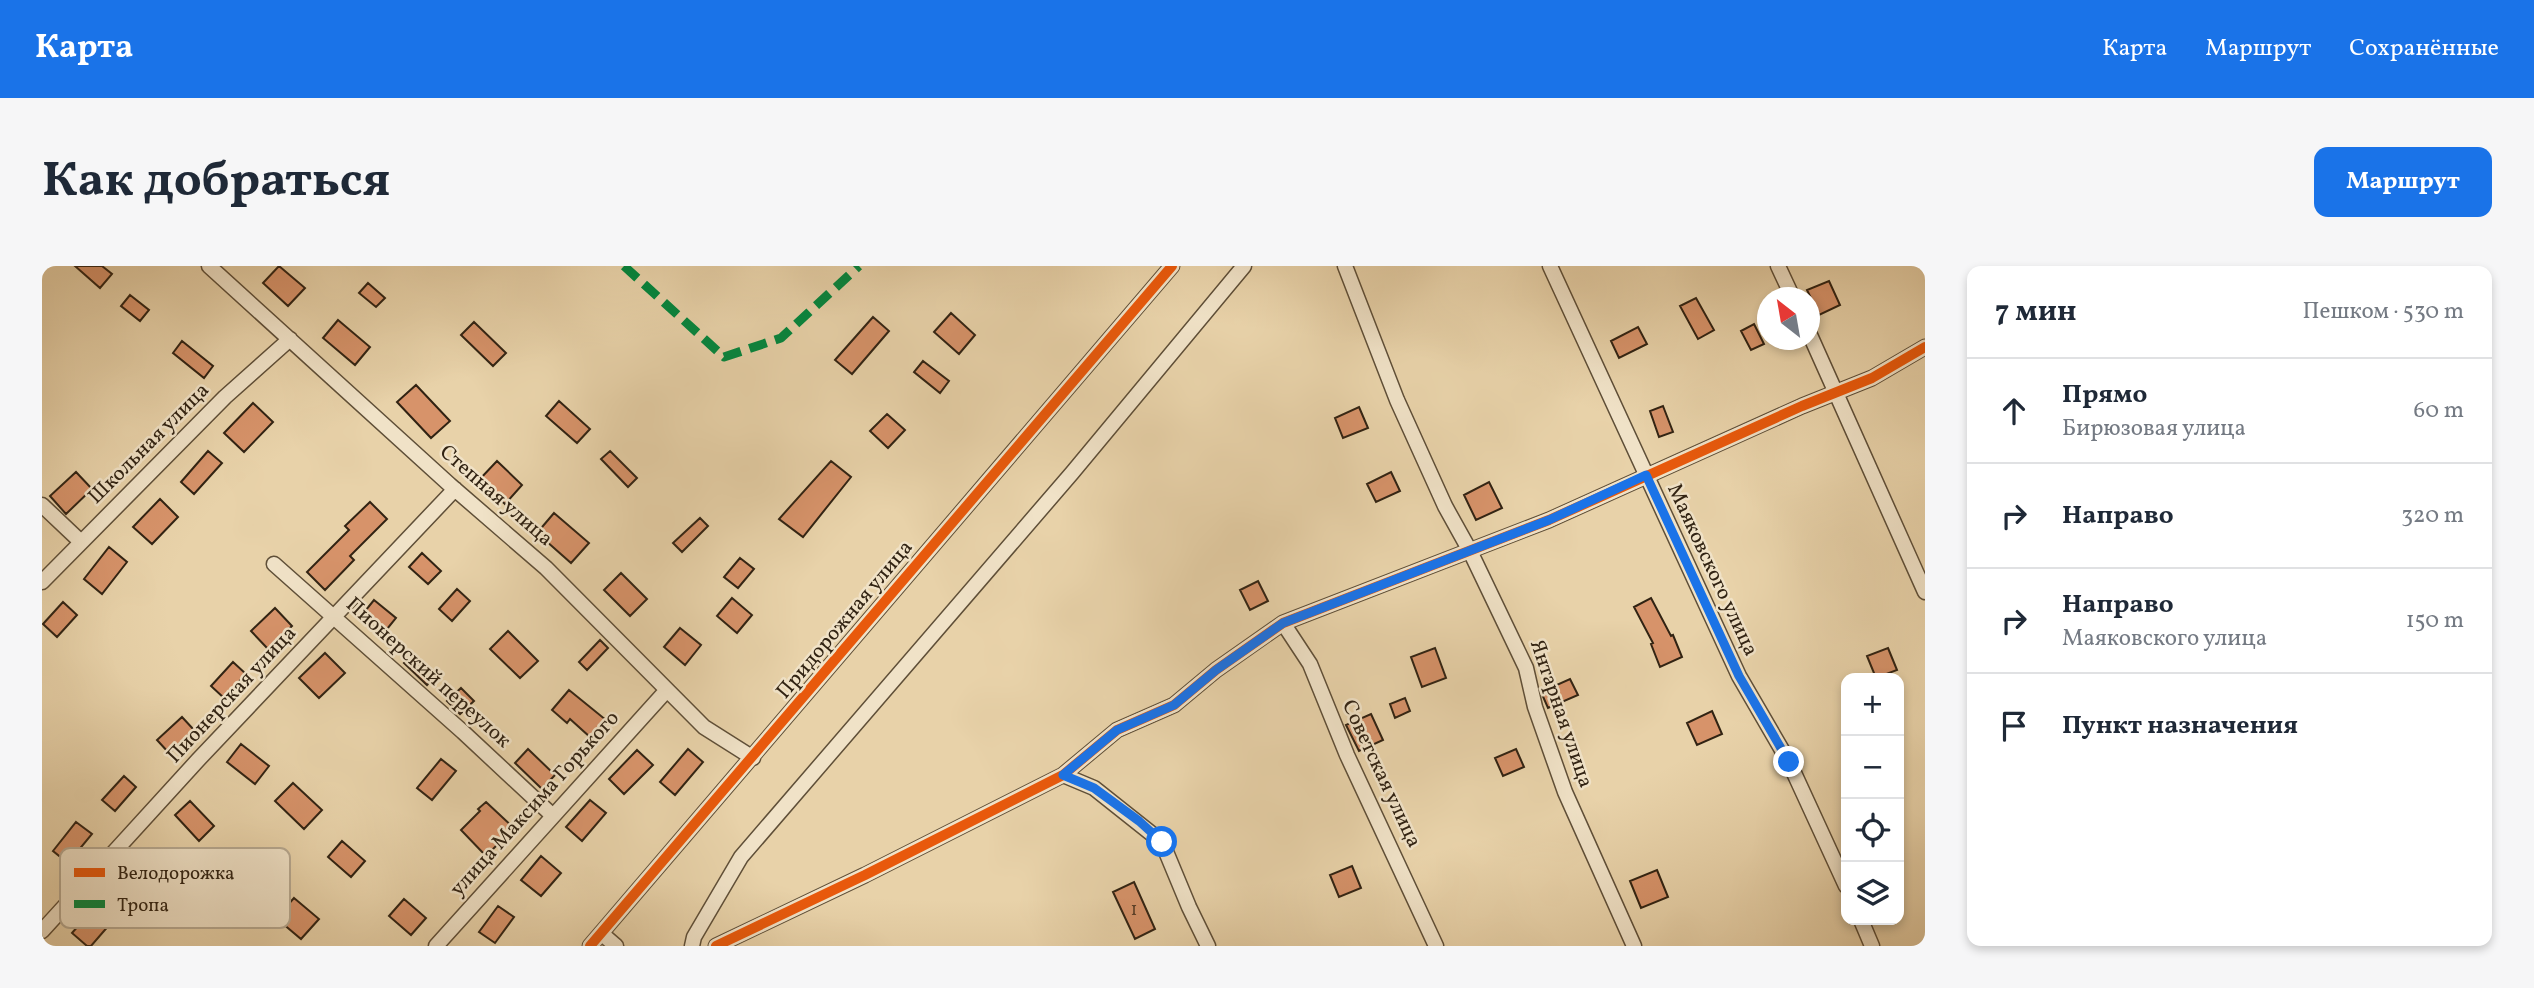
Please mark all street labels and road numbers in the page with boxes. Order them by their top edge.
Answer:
street label: Школьная улица [82,377,216,511]
street label: Степная улица [433,439,559,553]
street label: Маяковского улица [1659,479,1765,661]
street label: Придорожная улица [770,534,920,706]
street label: Пионерский переулок [339,591,517,755]
street label: Пионерская улица [161,620,303,770]
street label: Янтарная улица [1522,636,1600,792]
street label: Советская улица [1334,695,1428,853]
street label: улица Максима Горького [444,705,626,903]

